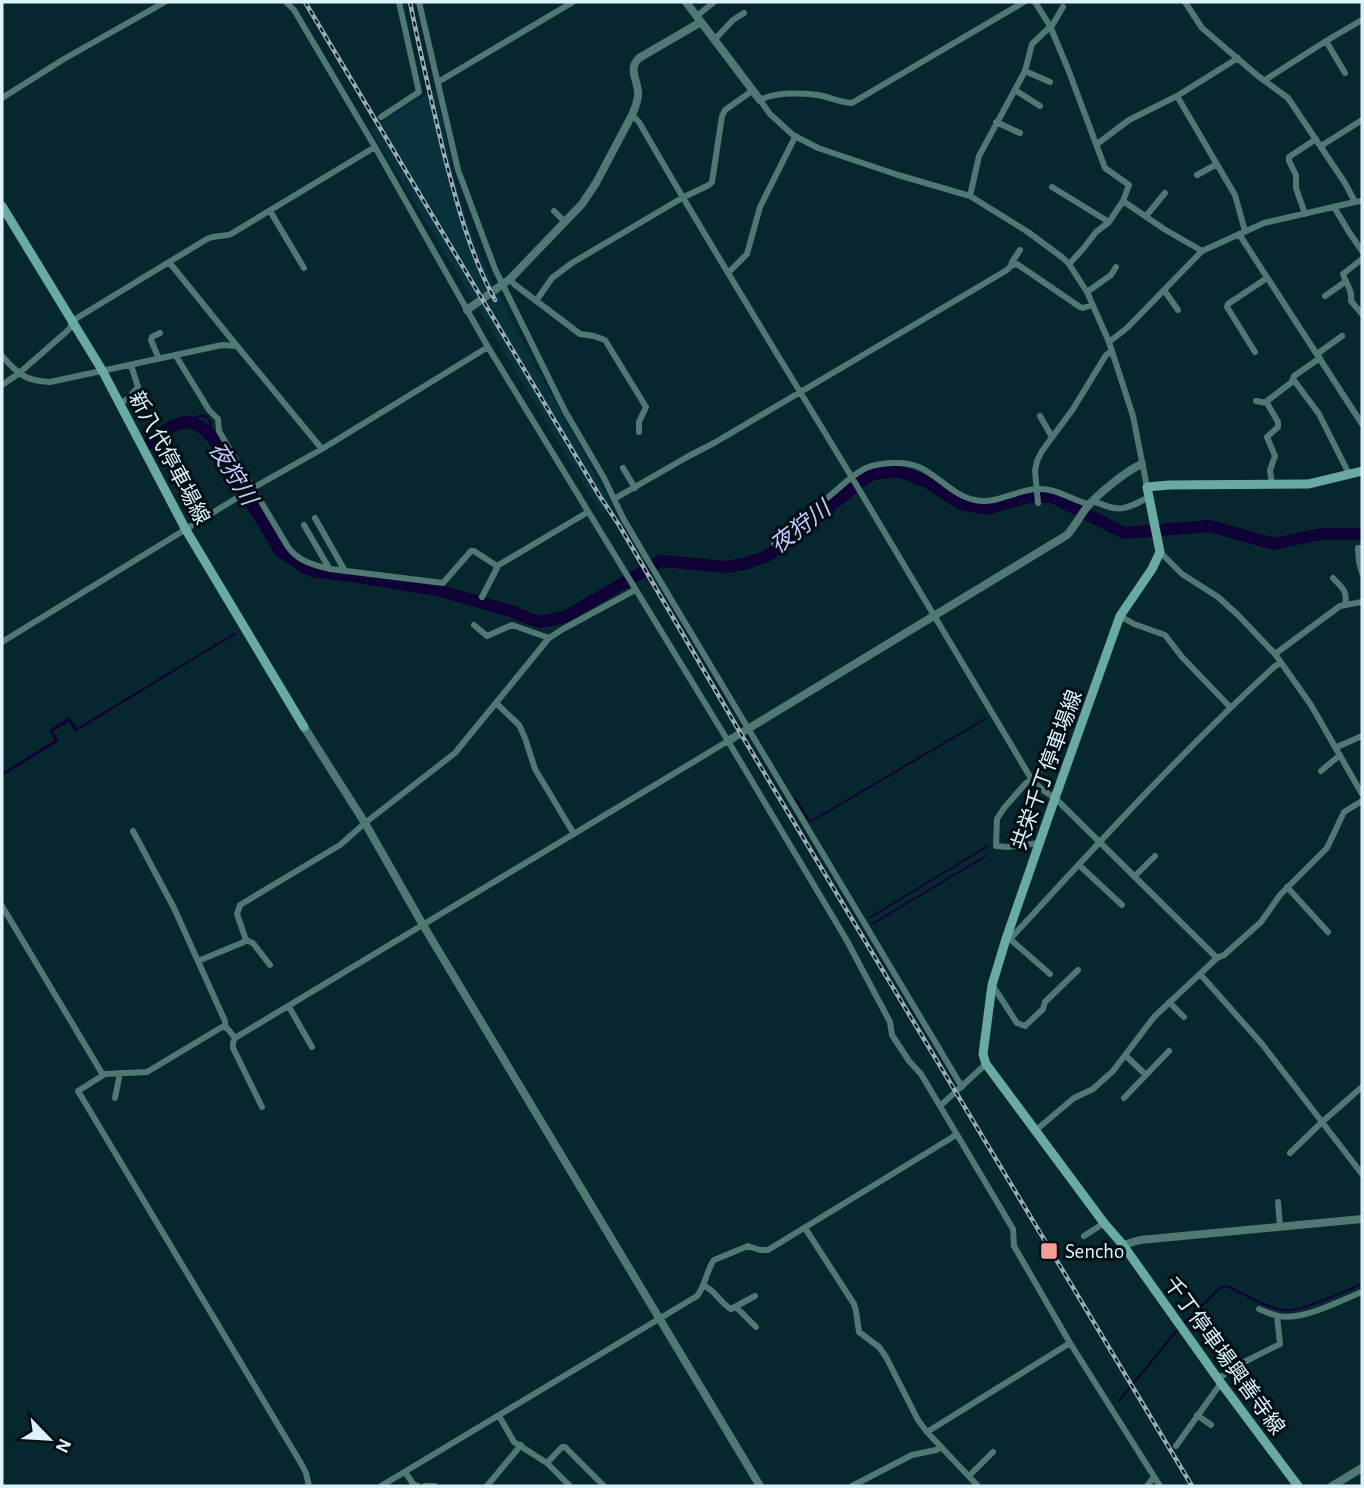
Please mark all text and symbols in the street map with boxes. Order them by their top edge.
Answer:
street label: 新八代停車場線 [125,388,214,528]
water label: 夜狩川 [204,438,263,512]
water label: 夜狩川 [766,494,838,558]
street label: 共栄千丁停車場線 [1007,687,1086,853]
marker: Sencho [1039,1241,1059,1261]
place label: Sencho [1065,1241,1124,1262]
street label: 千丁停車場興善寺線 [1160,1273,1289,1439]
north arrow [14,1404,84,1474]
text: N [52,1436,74,1456]

